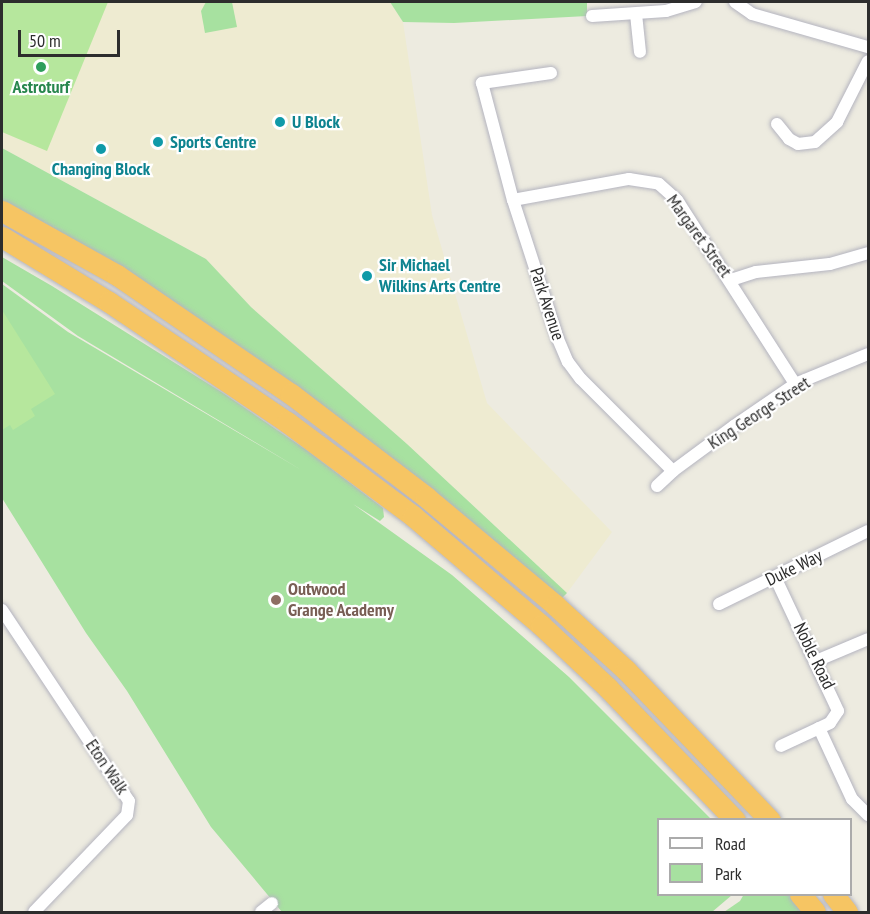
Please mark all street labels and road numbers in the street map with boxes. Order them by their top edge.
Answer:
street label: Margaret Street [662,190,736,282]
street label: Park Avenue [525,264,569,344]
street label: King George Street [704,372,814,454]
street label: Duke Way [762,545,826,591]
street label: Noble Road [789,619,839,693]
street label: Eton Walk [81,735,133,799]

